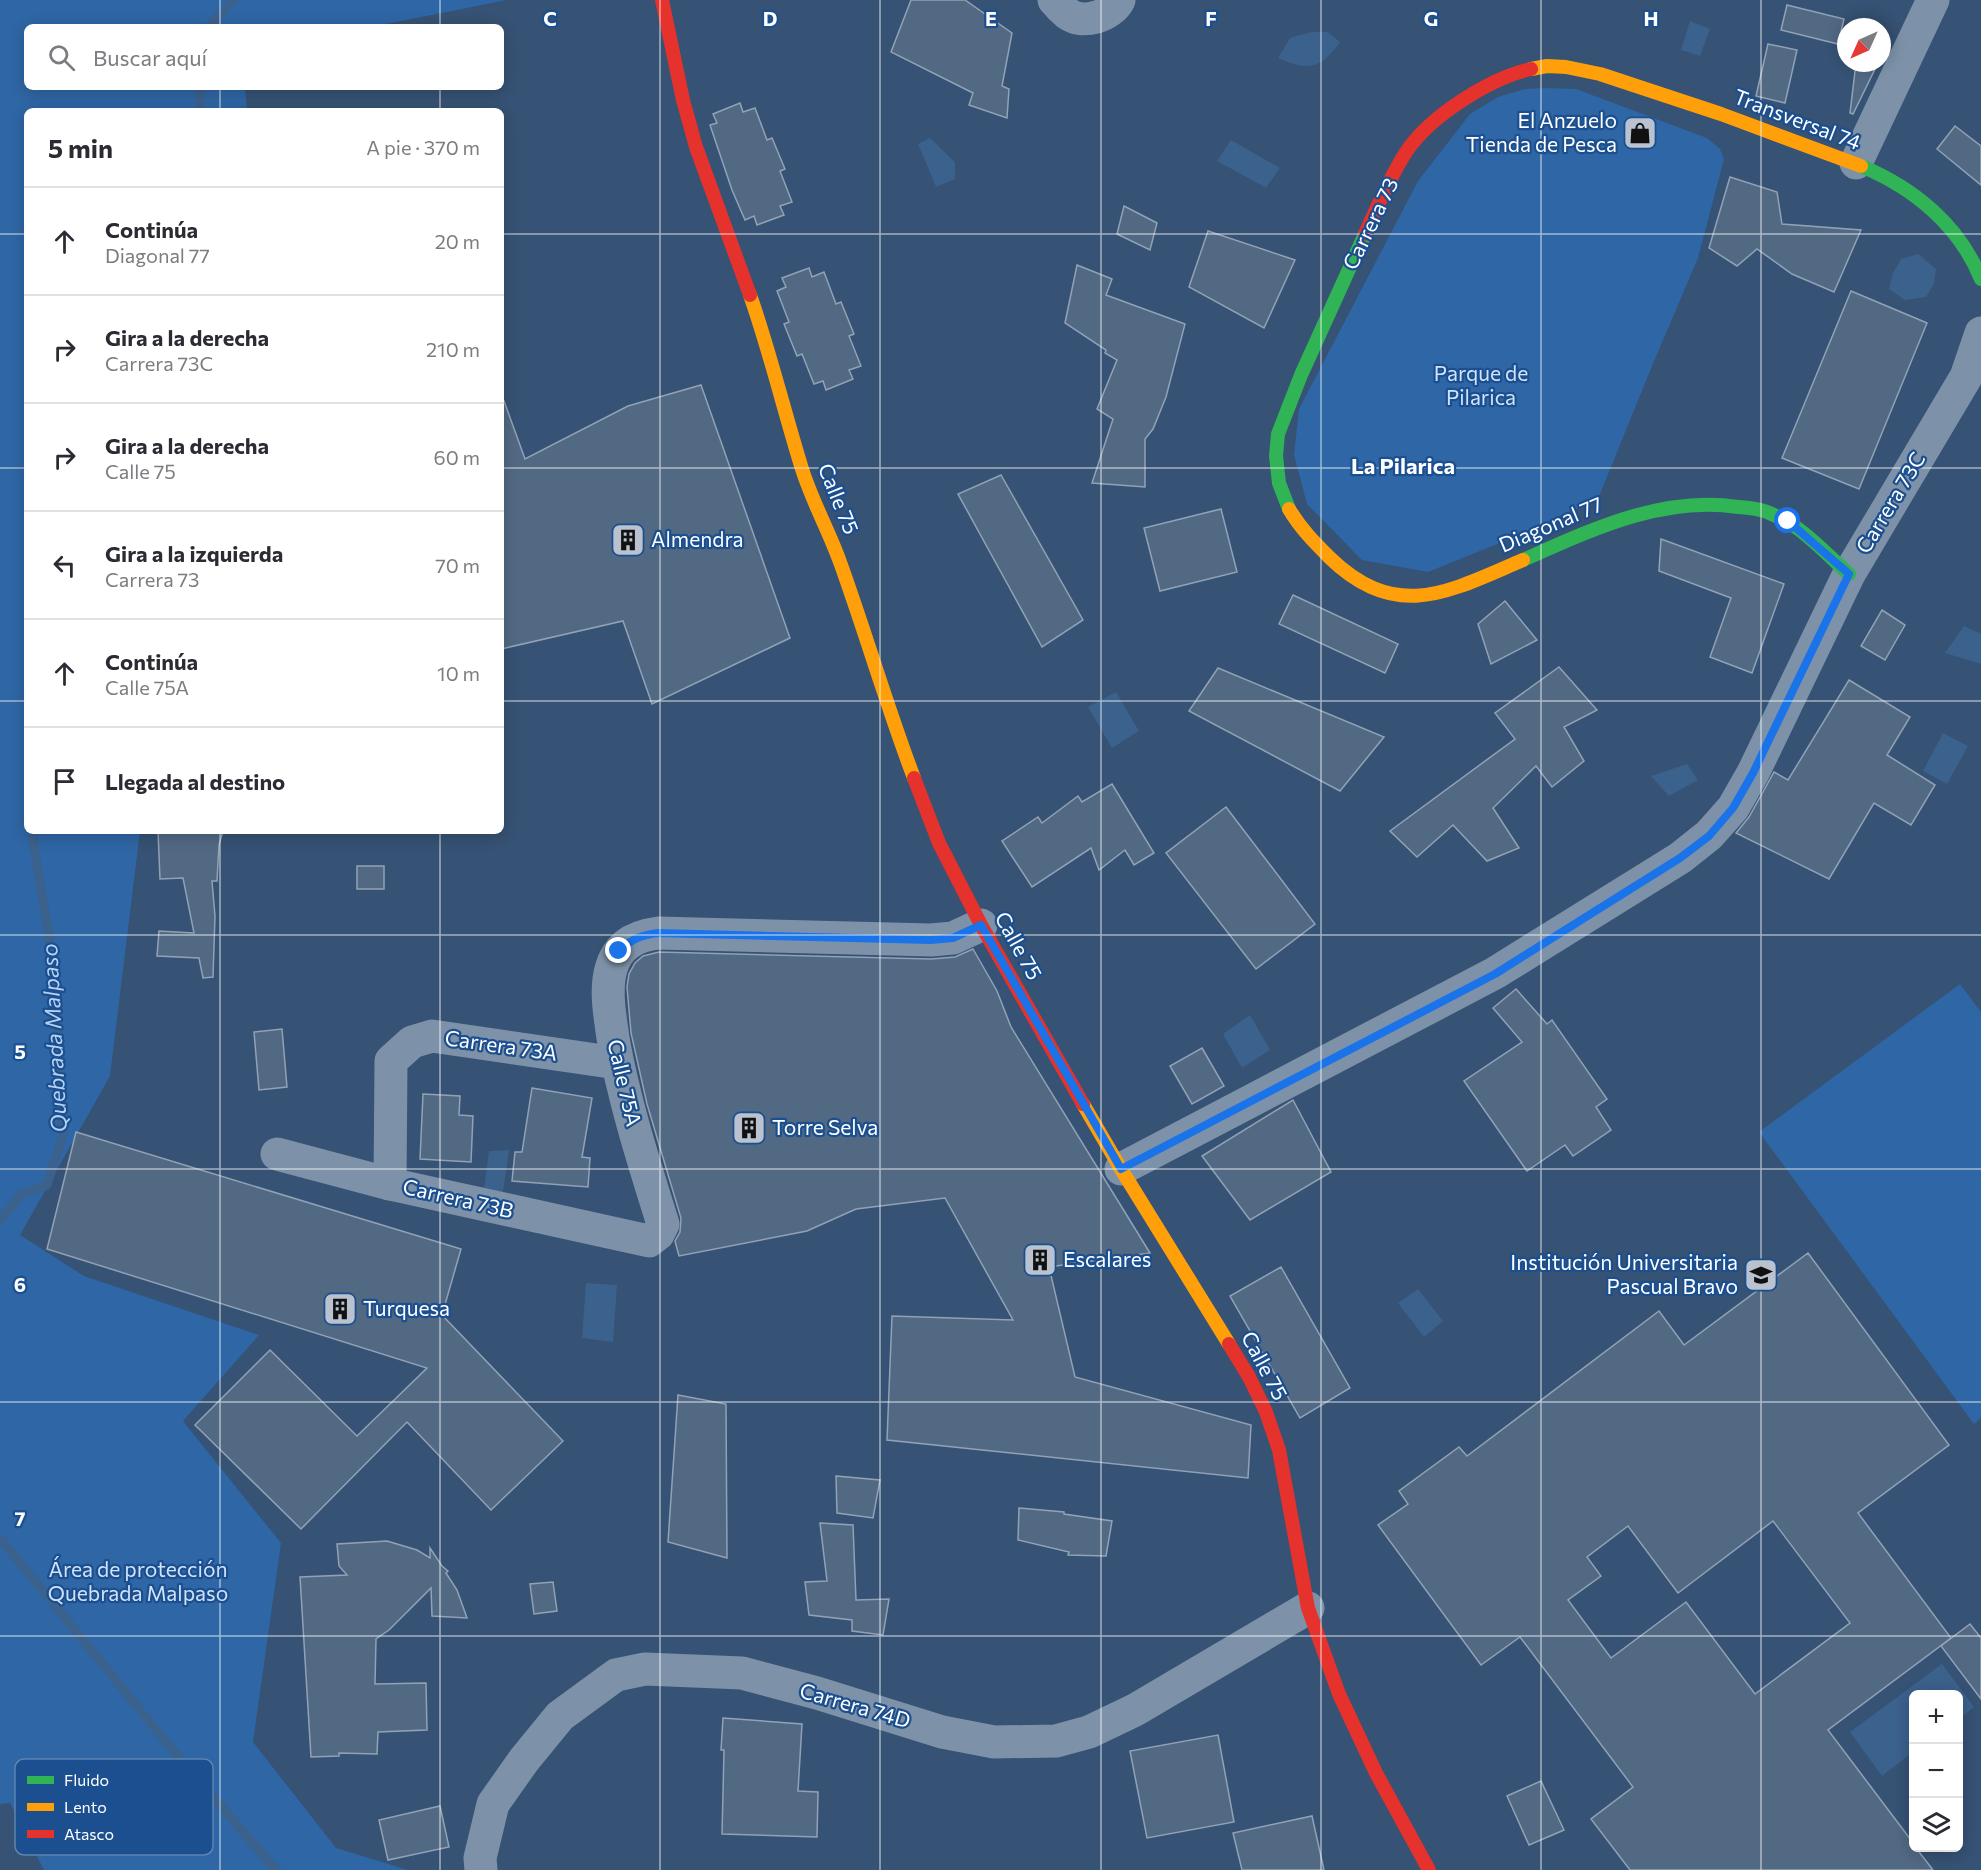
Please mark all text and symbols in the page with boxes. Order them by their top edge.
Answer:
text: C [543,6,557,30]
text: D [763,6,777,30]
text: E [985,6,997,30]
text: F [1205,6,1217,30]
text: G [1424,6,1438,30]
text: H [1644,6,1659,30]
north arrow [1837,18,1891,72]
search box [24,24,504,90]
icon: search [45,41,78,74]
text: Buscar aquí [93,44,207,71]
street label: Transversal 74 [1730,83,1865,154]
place label: El Anzuelo Tienda de Pesca [1466,107,1617,156]
shop icon: El Anzuelo Tienda de Pesca [1622,115,1658,151]
text: 5 min [48,132,113,163]
text: A pie · 370 m [366,135,480,159]
street label: Carrera 73 [1337,173,1403,273]
text: Continúa [105,216,198,243]
icon: ahead [48,225,81,258]
text: 20 m [435,229,480,253]
text: Diagonal 77 [105,243,210,267]
text: Gira a la derecha [105,324,269,351]
icon: right [48,333,81,366]
text: 210 m [426,337,480,361]
text: Carrera 73C [105,351,213,375]
park label: Parque de Pilarica [1434,360,1528,409]
text: Gira a la derecha [105,432,269,459]
icon: right [48,441,81,474]
text: 60 m [434,445,480,469]
street label: Carrera 73C [1850,447,1930,557]
district label: La Pilarica [1351,452,1455,479]
text: Calle 75 [105,459,176,483]
street label: Calle 75 [814,459,865,538]
street label: Diagonal 77 [1495,491,1606,557]
route start [1774,507,1800,533]
building icon: Almendra [610,522,646,558]
place label: Almendra [651,526,744,551]
text: Gira a la izquierda [105,540,283,567]
icon: left [48,549,81,582]
text: 70 m [435,553,480,577]
text: Carrera 73 [105,567,199,591]
text: Continúa [105,648,198,675]
icon: ahead [48,657,81,690]
text: 10 m [437,661,480,685]
text: Calle 75A [105,675,189,699]
icon: arrive [48,765,81,798]
text: Llegada al destino [105,768,285,795]
street label: Calle 75 [990,907,1048,984]
route end [605,937,631,963]
water label: Quebrada Malpaso [35,943,72,1133]
street label: Carrera 73A [443,1024,559,1065]
street label: Calle 75A [603,1037,648,1128]
text: 5 [14,1039,26,1063]
building icon: Torre Selva [731,1110,767,1146]
place label: Torre Selva [772,1114,878,1139]
street label: Carrera 73B [401,1173,516,1222]
building icon: Escalares [1022,1242,1058,1278]
place label: Escalares [1063,1246,1151,1271]
place label: Institución Universitaria Pascual Bravo [1510,1249,1738,1298]
school or university icon: Institución Universitaria Pascual Bravo [1743,1257,1779,1293]
text: 6 [14,1272,26,1296]
building icon: Turquesa [322,1291,358,1327]
place label: Turquesa [363,1295,450,1320]
street label: Calle 75 [1237,1327,1294,1404]
text: 7 [15,1506,26,1530]
park label: Área de protección Quebrada Malpaso [48,1556,228,1605]
street label: Carrera 74D [797,1677,914,1732]
map controls [1909,1690,1963,1852]
button: + [1909,1690,1963,1744]
button: − [1909,1744,1963,1798]
legend [15,1759,213,1855]
text: Fluido [64,1770,109,1789]
text: Lento [64,1797,107,1816]
button: layers [1909,1798,1963,1852]
text: Atasco [64,1824,114,1843]

